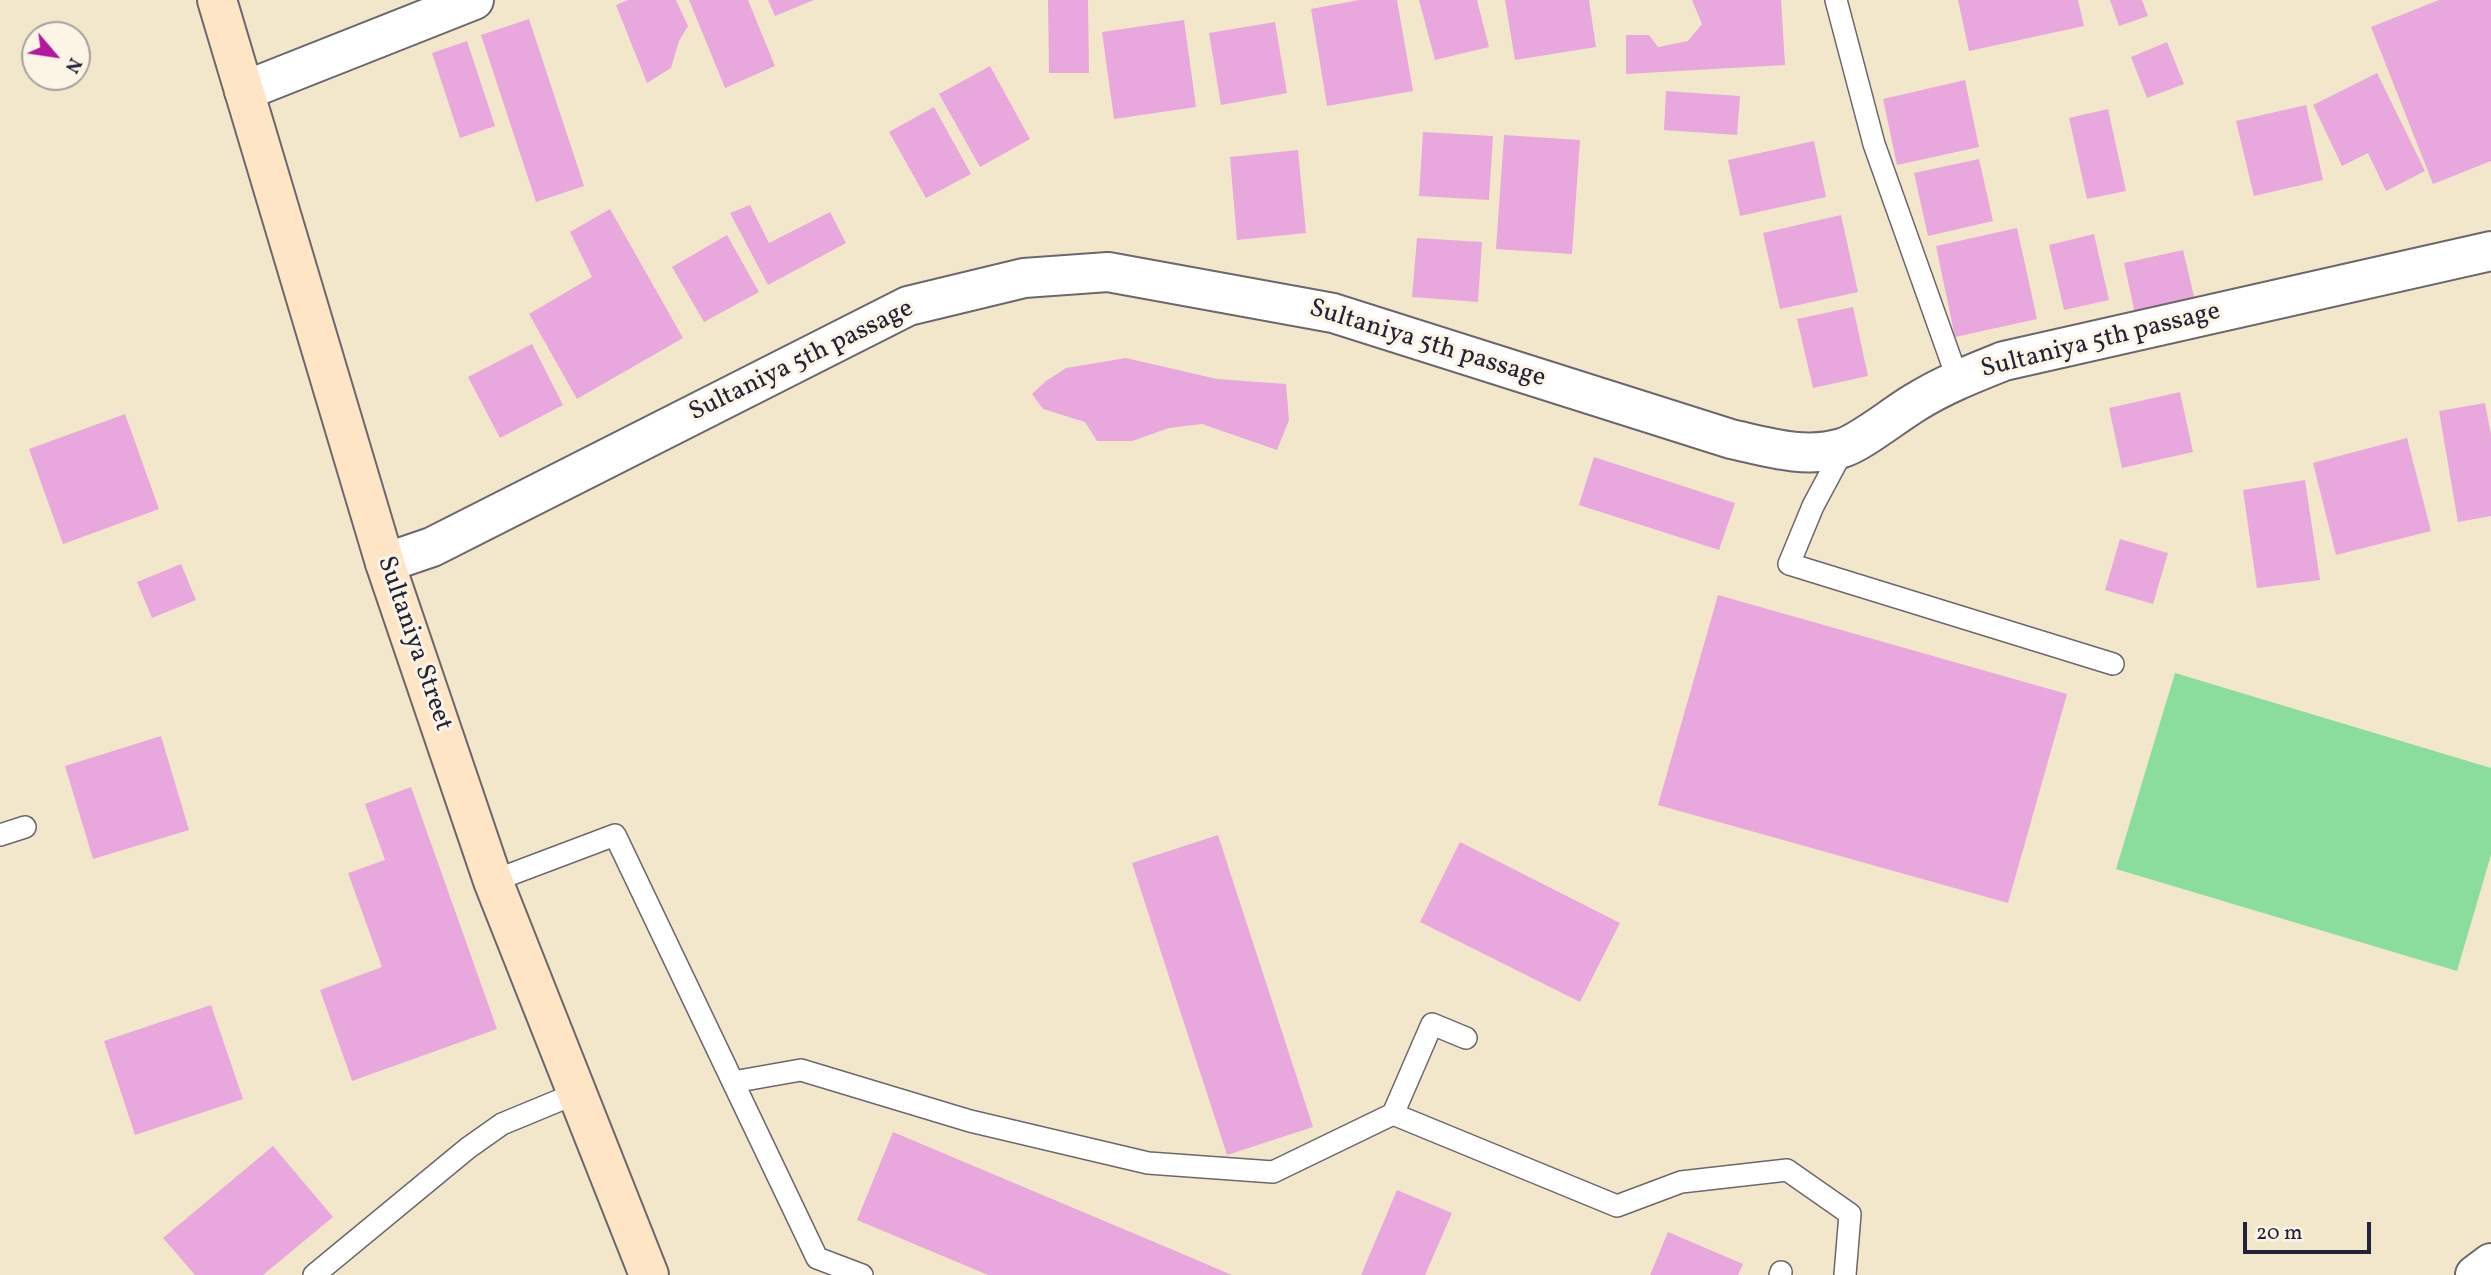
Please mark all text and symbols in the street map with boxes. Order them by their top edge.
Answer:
north arrow [21,21,91,91]
text: N [58,53,87,78]
street label: Sultaniya 5th passage [685,294,919,430]
street label: Sultaniya 5th passage [1305,294,1549,396]
street label: Sultaniya 5th passage [1978,297,2224,387]
street label: Sultаniya Street [369,553,457,735]
scale bar [2246,1208,2374,1252]
text: 20 m [2256,1219,2302,1248]

